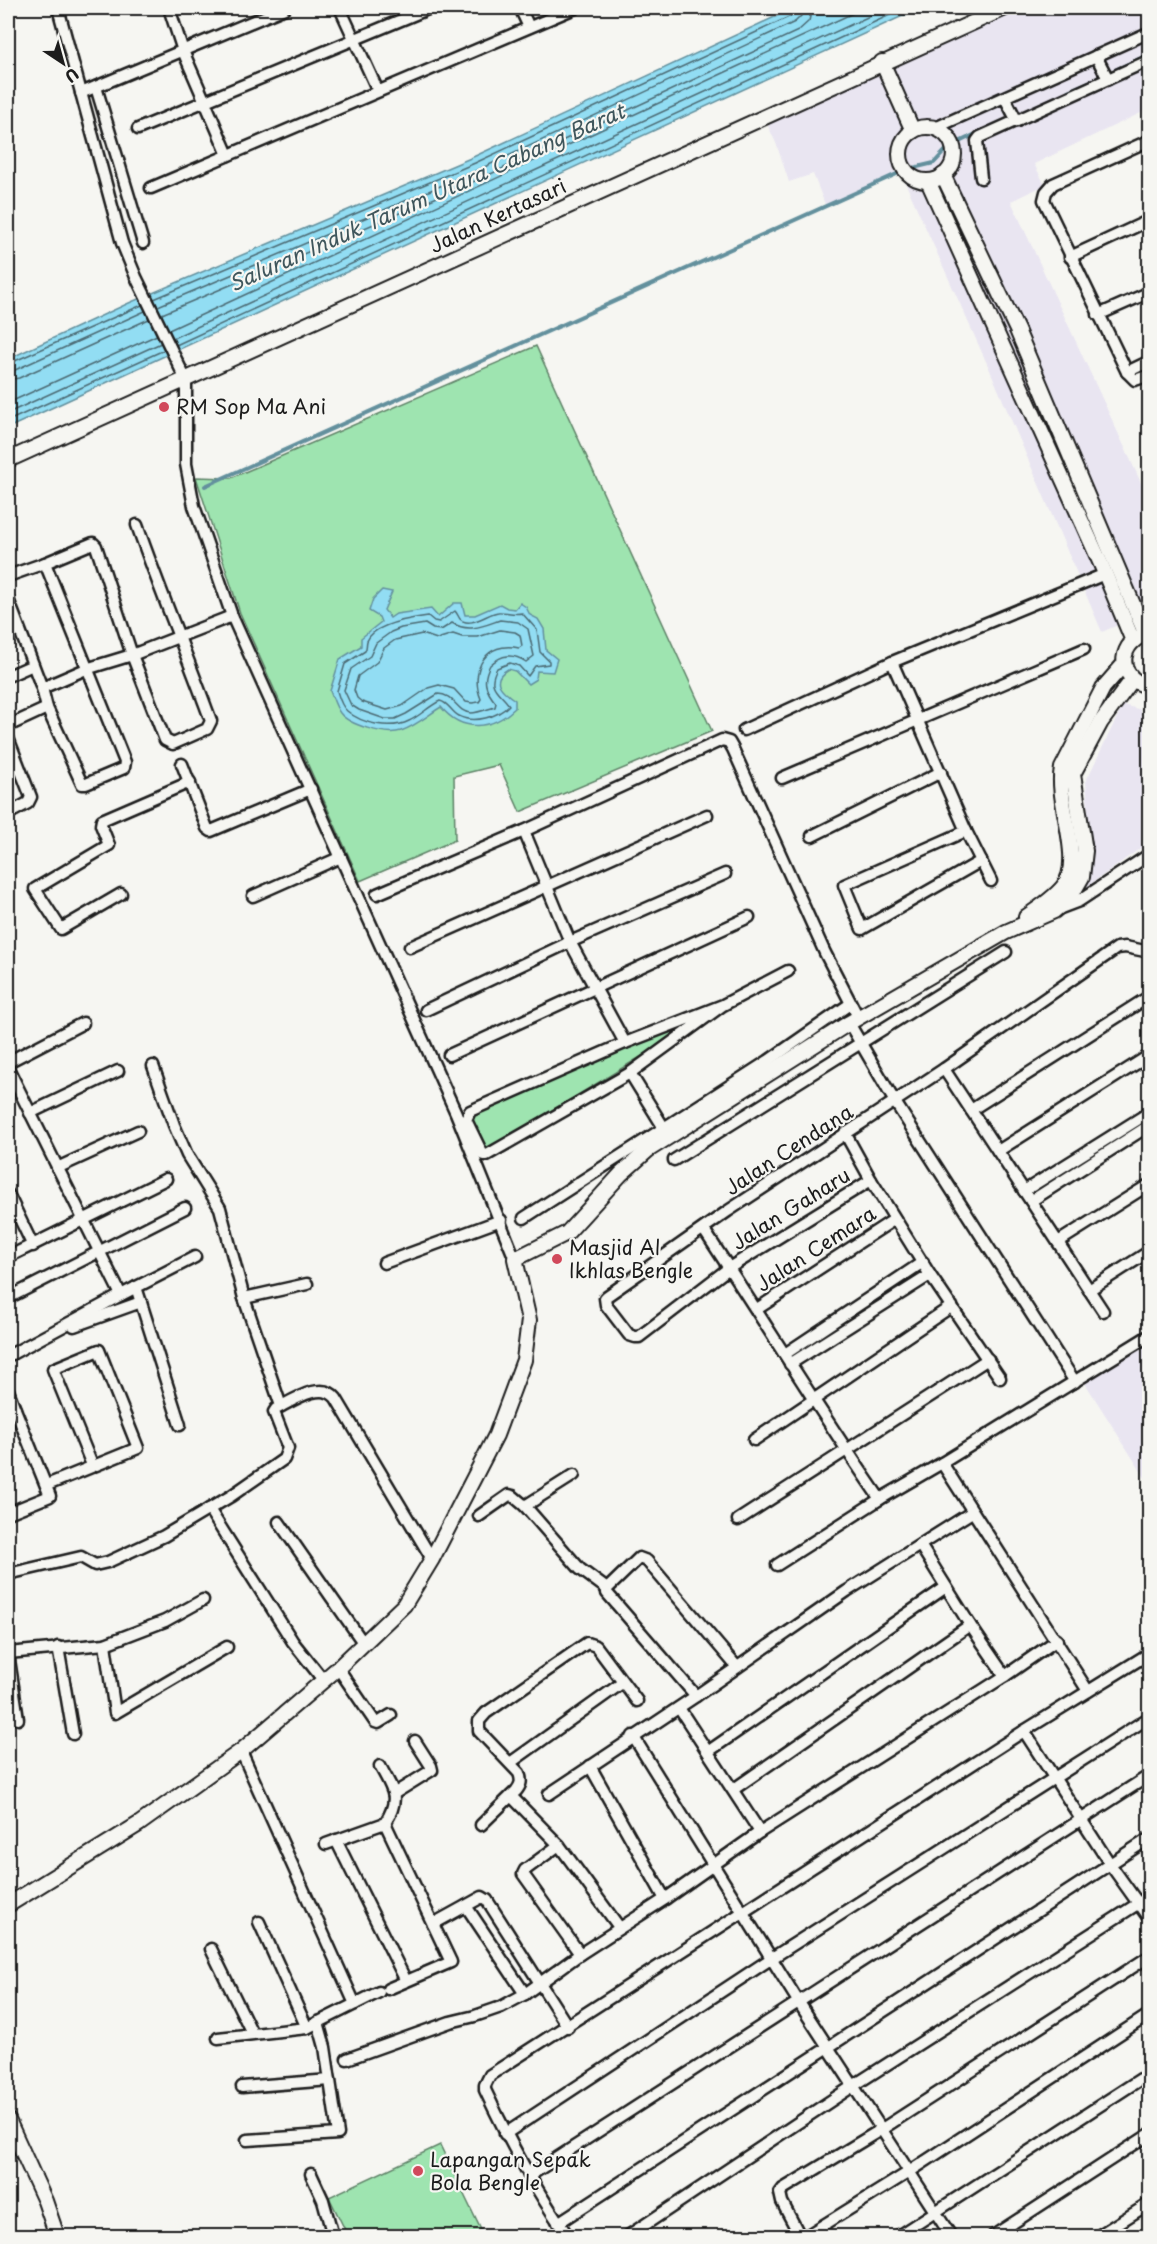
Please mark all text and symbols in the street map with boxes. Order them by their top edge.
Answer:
north arrow [33,33,93,93]
text: U [60,63,84,89]
water label: Saluran Induk Tarum Utara Cabang Barat [223,93,631,298]
street label: Jalan Kertasari [424,170,571,260]
place label: RM Sop Ma Ani [176,391,326,421]
marker: RM Sop Ma Ani [157,400,171,414]
street label: Jalan Cendana [718,1096,859,1202]
street label: Jalan Gaharu [725,1160,856,1257]
street label: Jalan Cemara [750,1198,882,1298]
place label: Masjid Al Ikhlas Bengle [569,1232,693,1285]
marker: Masjid Al Ikhlas Bengle [550,1252,564,1266]
place label: Lapangan Sepak Bola Bengle [430,2144,591,2197]
marker: Lapangan Sepak Bola Bengle [411,2164,425,2178]

